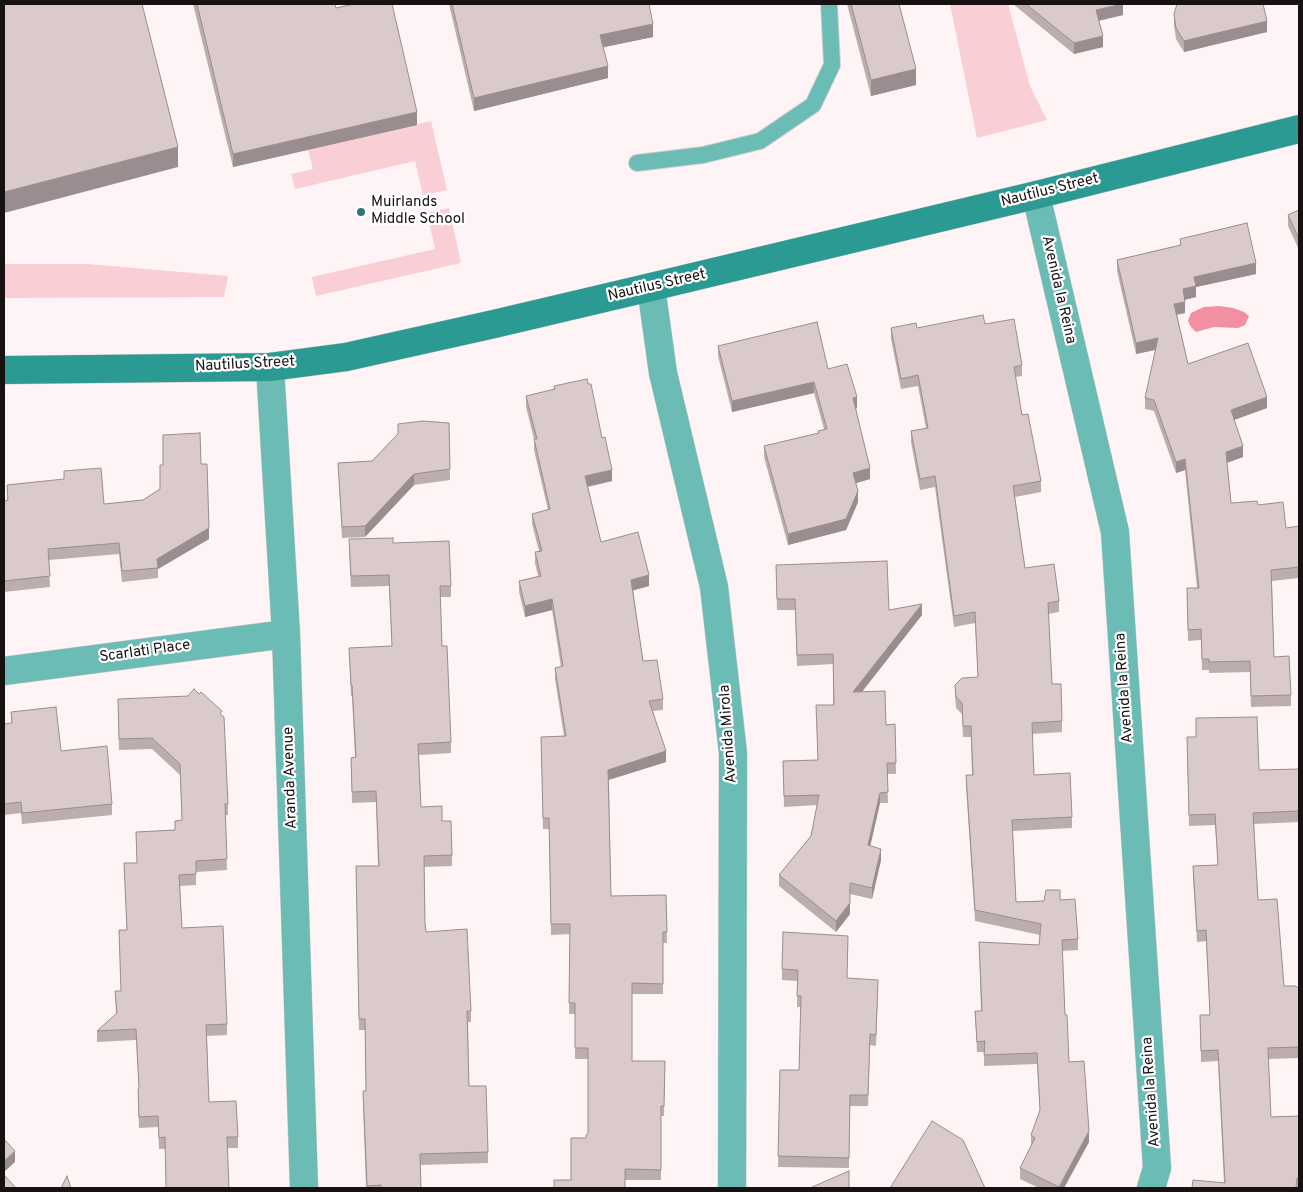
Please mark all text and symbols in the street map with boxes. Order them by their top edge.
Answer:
street label: Nautilus Street [999,170,1101,212]
place label: Muirlands Middle School [371,194,465,229]
marker: Muirlands Middle School [355,206,367,218]
street label: Avenida la Reina [1037,234,1079,346]
street label: Nautilus Street [606,266,708,306]
street label: Nautilus Street [195,353,295,377]
street label: Avenida la Reina [1112,632,1138,744]
street label: Scarlati Place [98,637,192,667]
street label: Avenida Mirola [717,684,741,784]
street label: Aranda Avenue [280,726,302,830]
street label: Avenida la Reina [1139,1036,1165,1148]

